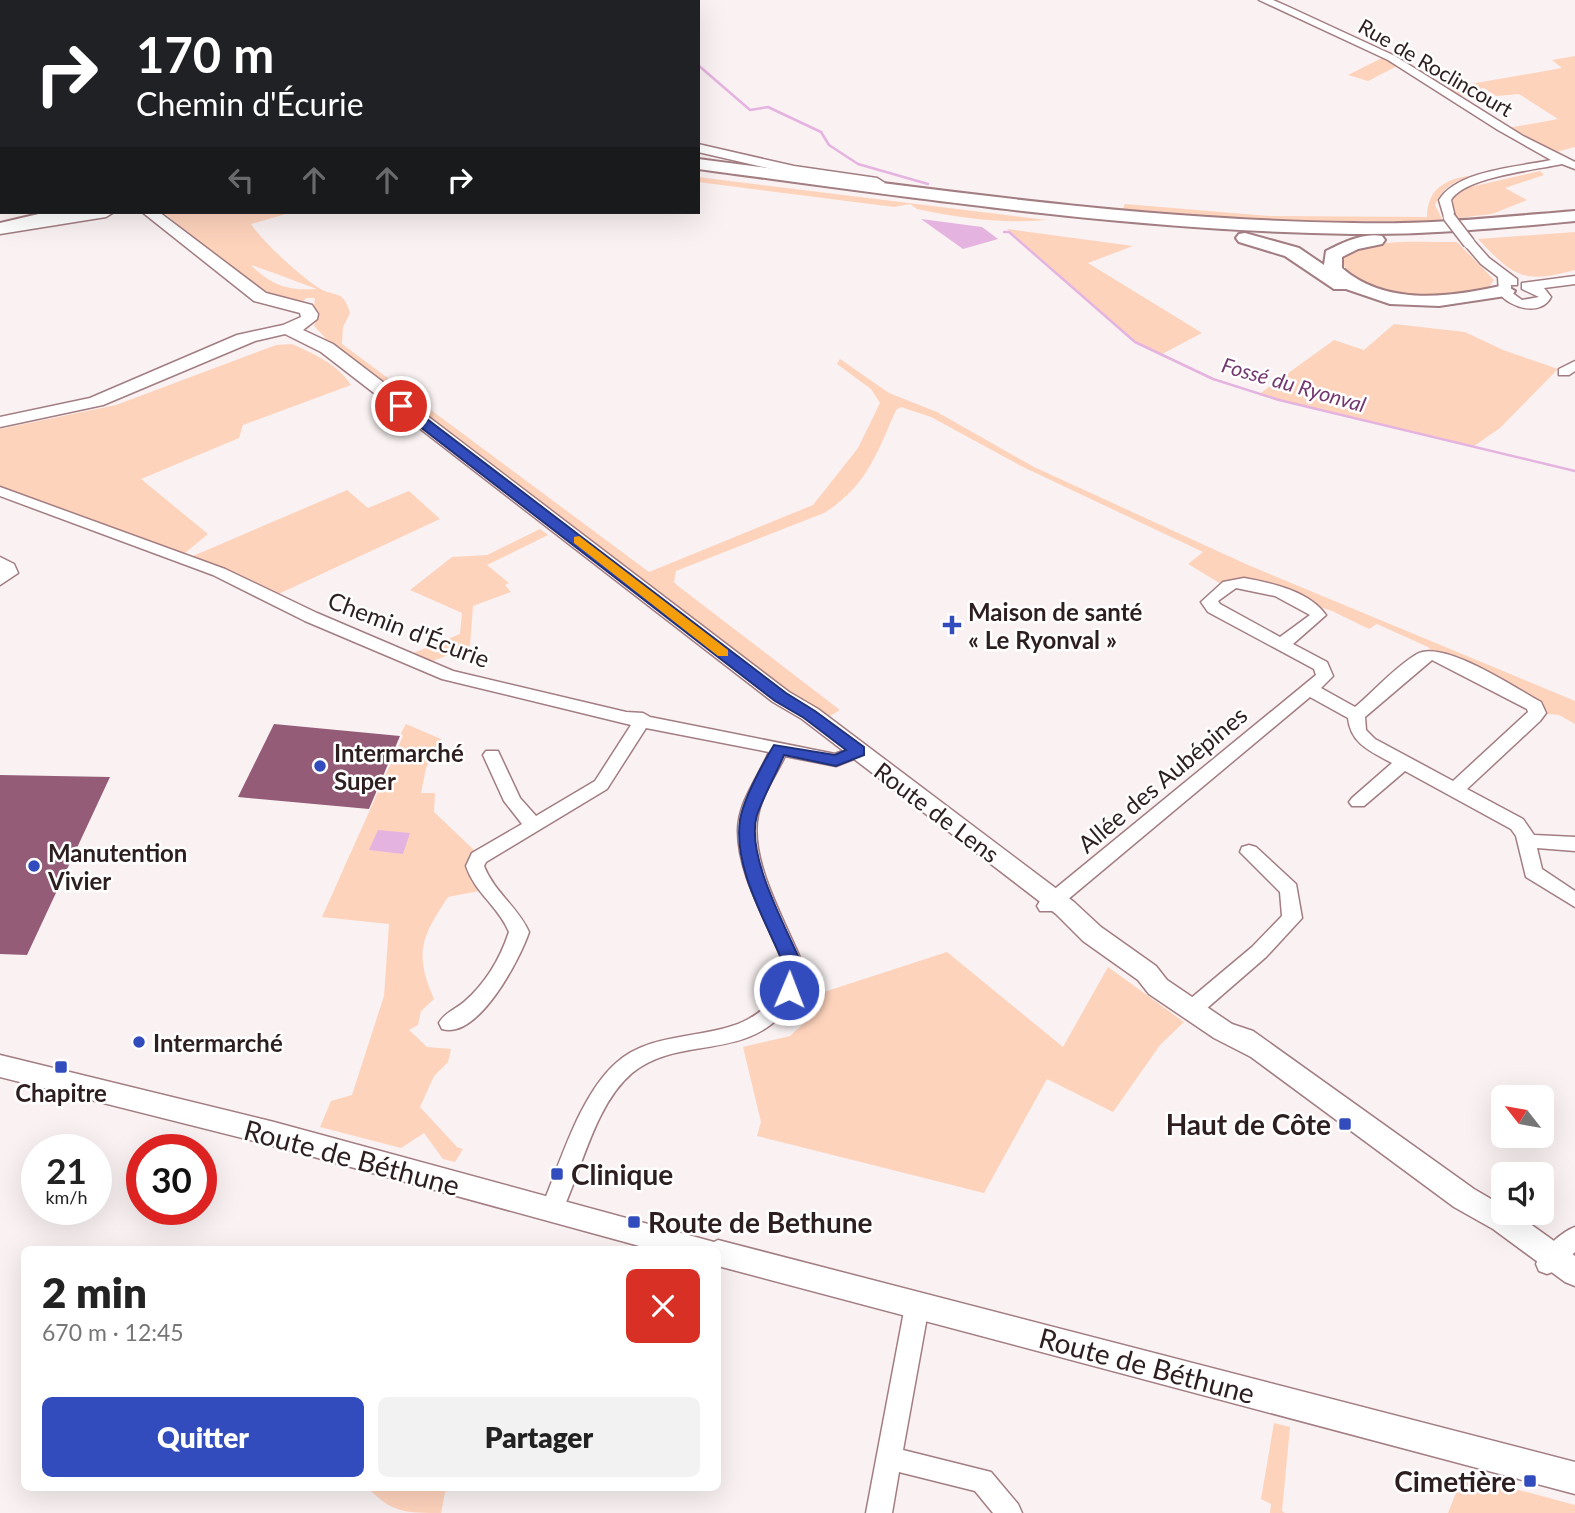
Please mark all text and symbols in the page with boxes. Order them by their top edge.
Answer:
street label: Rue de Roclincourt [1354,13,1518,122]
text: 170 m [136,25,274,83]
icon: right [21,28,112,119]
text: Chemin d'Écurie [136,84,364,123]
icon: left [222,161,260,199]
icon: ahead [295,161,333,199]
icon: ahead [368,161,406,199]
icon: right [441,161,479,199]
water label: Fossé du Ryonval [1219,351,1369,417]
pin [371,376,431,436]
icon: arrive [382,387,420,425]
street label: Chemin d'Écurie [324,585,494,673]
place label: Maison de santé « Le Ryonval » [968,597,1143,654]
marker: Maison de santé « Le Ryonval » [942,615,962,635]
street label: Allée des Aubépines [1071,700,1253,858]
place label: Intermarché Super [334,738,464,795]
street label: Route de Lens [869,756,1005,868]
marker: Intermarché Super [312,758,328,774]
place label: Manutention Vivier [47,838,187,895]
marker: Manutention Vivier [26,858,42,874]
position arrow [752,953,826,1027]
place label: Intermarché [153,1028,283,1057]
marker: Intermarché [131,1034,147,1050]
marker: Chapitre [53,1059,69,1075]
place label: Chapitre [15,1078,107,1107]
north arrow [1491,1085,1554,1148]
map controls [1491,1085,1554,1225]
place label: Haut de Côte [1166,1107,1331,1141]
street label: Route de Béthune [240,1112,464,1202]
marker: Haut de Côte [1337,1116,1353,1132]
speed limit sign: 30 [126,1134,217,1225]
text: 21 [46,1149,87,1191]
place label: Clinique [571,1157,673,1191]
button: sound [1491,1162,1554,1225]
marker: Clinique [549,1166,565,1182]
text: km/h [45,1186,88,1208]
place label: Route de Bethune [648,1205,872,1239]
marker: Route de Bethune [626,1214,642,1230]
text: 2 min [42,1267,147,1317]
button: close [626,1269,700,1343]
text: 670 m · 12:45 [42,1318,184,1346]
street label: Route de Béthune [1035,1320,1259,1410]
button: Quitter [42,1397,364,1477]
button: Partager [378,1397,700,1477]
place label: Cimetière [1394,1464,1516,1498]
marker: Cimetière [1522,1473,1538,1489]

